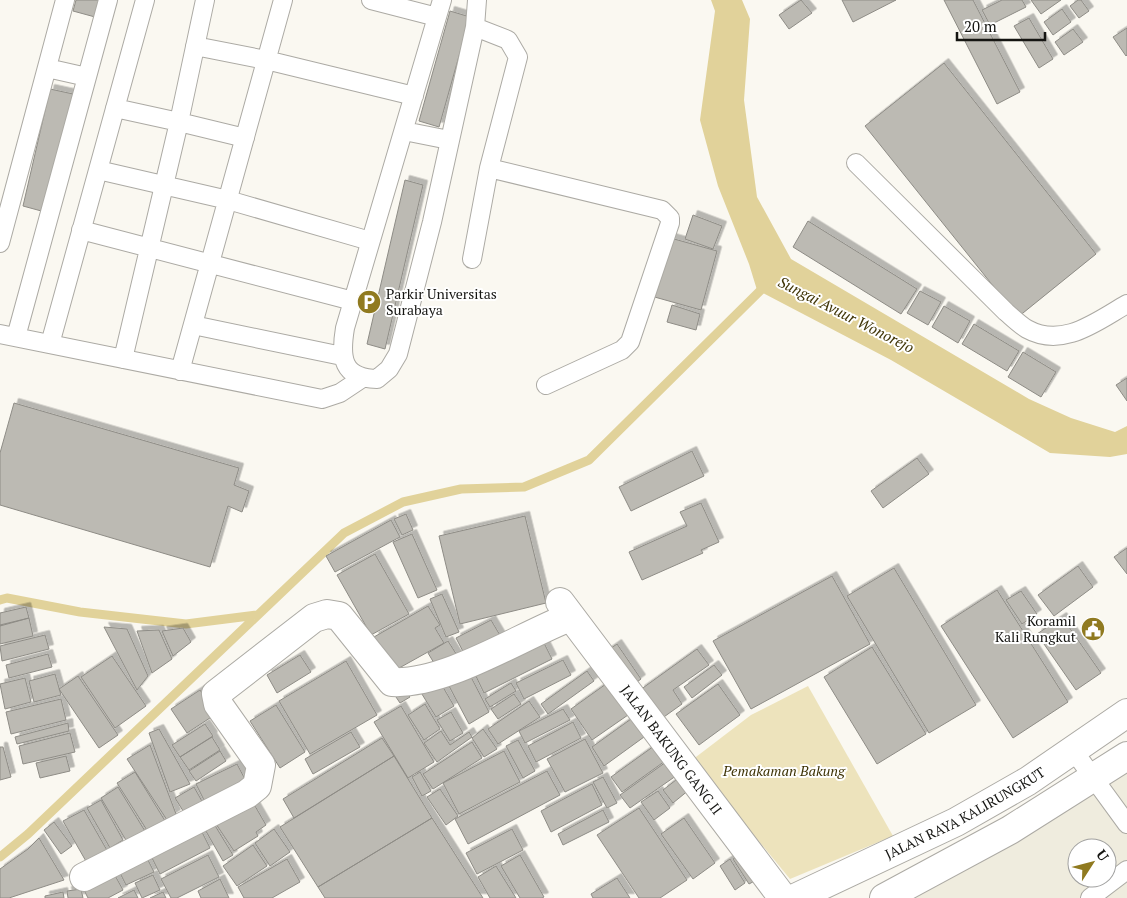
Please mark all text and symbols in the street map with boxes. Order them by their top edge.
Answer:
scale bar [957,10,1044,42]
text: 20 m [964,16,997,36]
water label: Sungai Avuur Wonorejo [775,271,918,357]
place label: Parkir Universitas Surabaya [386,284,497,319]
parking icon: Parkir Universitas Surabaya [356,289,382,315]
place label: Koramil Kali Rungkut [995,611,1077,646]
public building icon: Koramil Kali Rungkut [1080,616,1106,642]
street label: JALAN BAKUNG GANG II [617,681,727,818]
park label: Pemakaman Bakung [722,761,846,780]
street label: JALAN RAYA KALIRUNGKUT [882,762,1049,863]
north arrow [1067,838,1117,888]
text: U [1092,845,1114,865]

